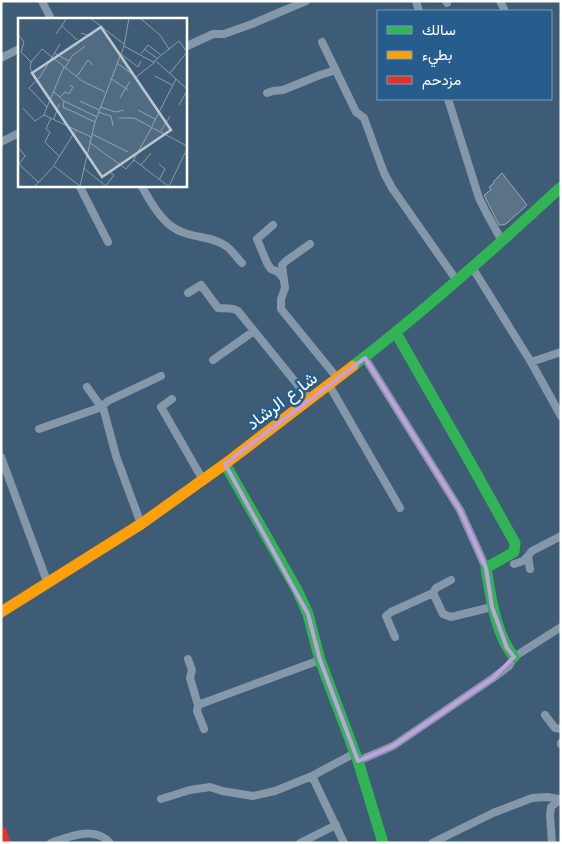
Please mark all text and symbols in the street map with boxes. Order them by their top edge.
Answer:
legend [377,10,552,100]
inset map [18,18,186,186]
text: سالك [422,19,456,39]
text: بطيء [422,44,452,68]
text: مزدحم [422,69,461,90]
street label: شارع الرشاد [241,365,322,435]

